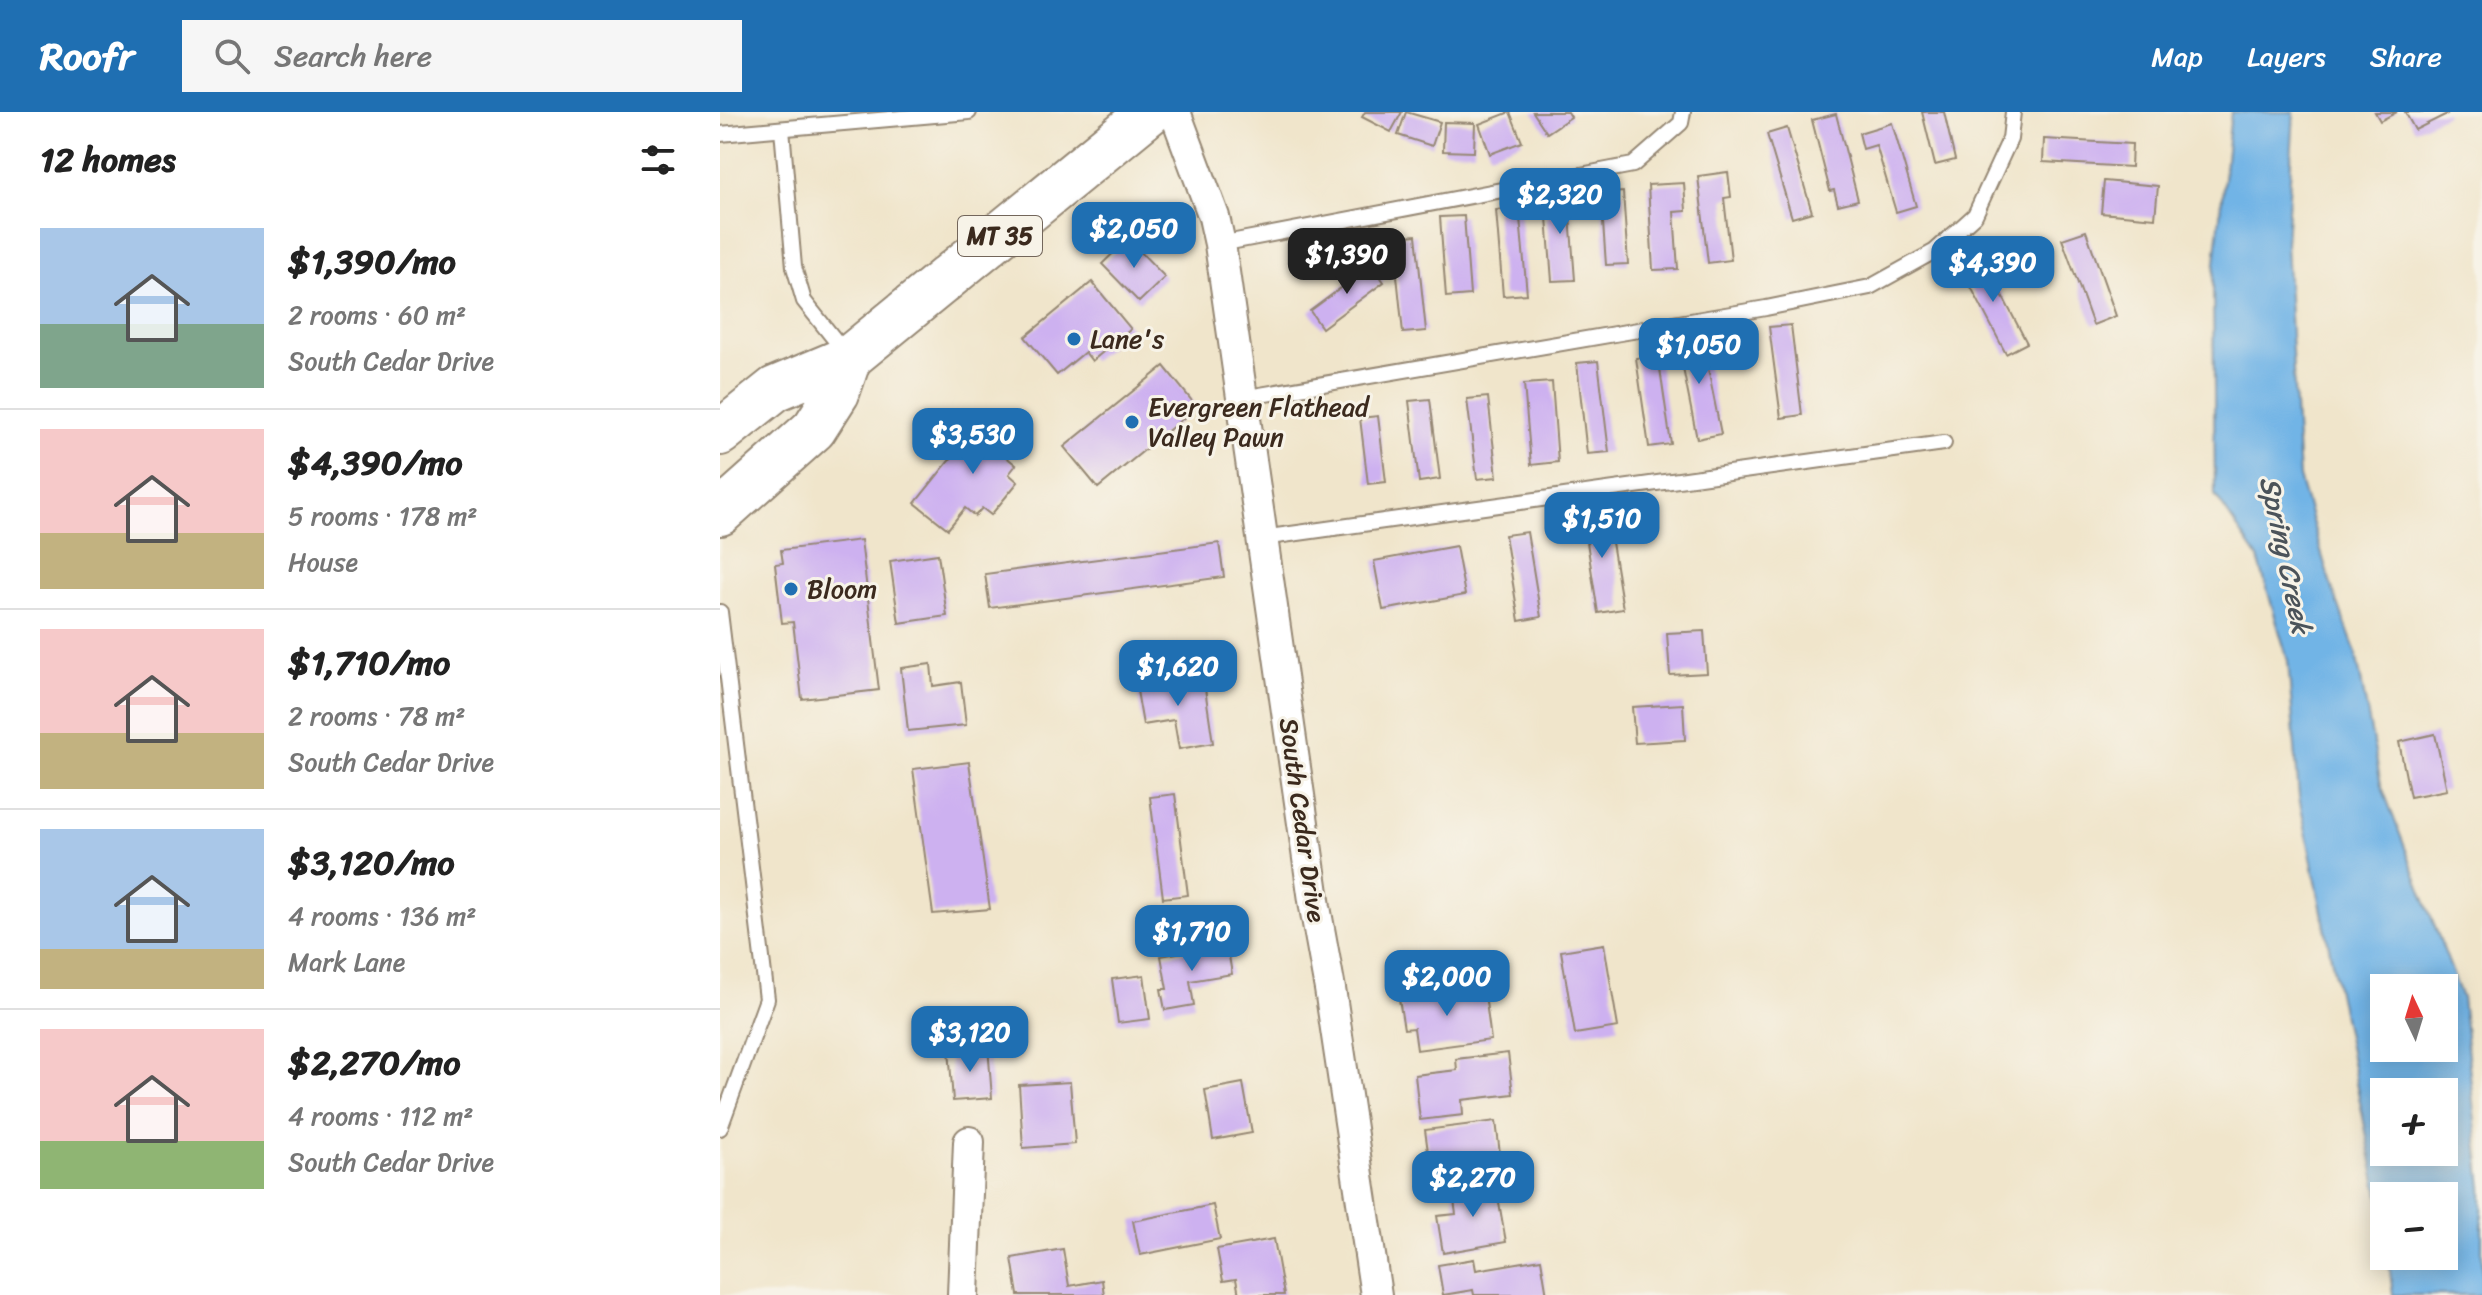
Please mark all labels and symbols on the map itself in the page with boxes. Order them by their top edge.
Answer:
pin: $2,320 [1495,168,1625,236]
pin: $2,050 [1069,202,1199,270]
road number: MT 35 [958,216,1042,256]
pin: $1,390 [1282,228,1412,296]
pin: $4,390 [1928,236,2058,304]
place label: Lane's [1090,316,1164,362]
pin: $1,050 [1634,318,1764,386]
marker: Lane's [1065,330,1083,348]
place label: Evergreen Flathead Valley Pawn [1148,384,1371,460]
pin: $3,530 [908,408,1038,476]
marker: Evergreen Flathead Valley Pawn [1123,413,1141,431]
water label: Spring Creek [2245,472,2327,640]
pin: $1,510 [1537,492,1667,560]
place label: Bloom [807,566,877,612]
marker: Bloom [782,580,800,598]
pin: $1,620 [1113,640,1243,708]
street label: South Cedar Drive [1266,715,1340,926]
pin: $1,710 [1127,905,1257,973]
pin: $2,000 [1382,950,1512,1018]
north arrow [2370,974,2458,1062]
pin: $3,120 [905,1006,1035,1074]
pin: $2,270 [1408,1151,1538,1219]

